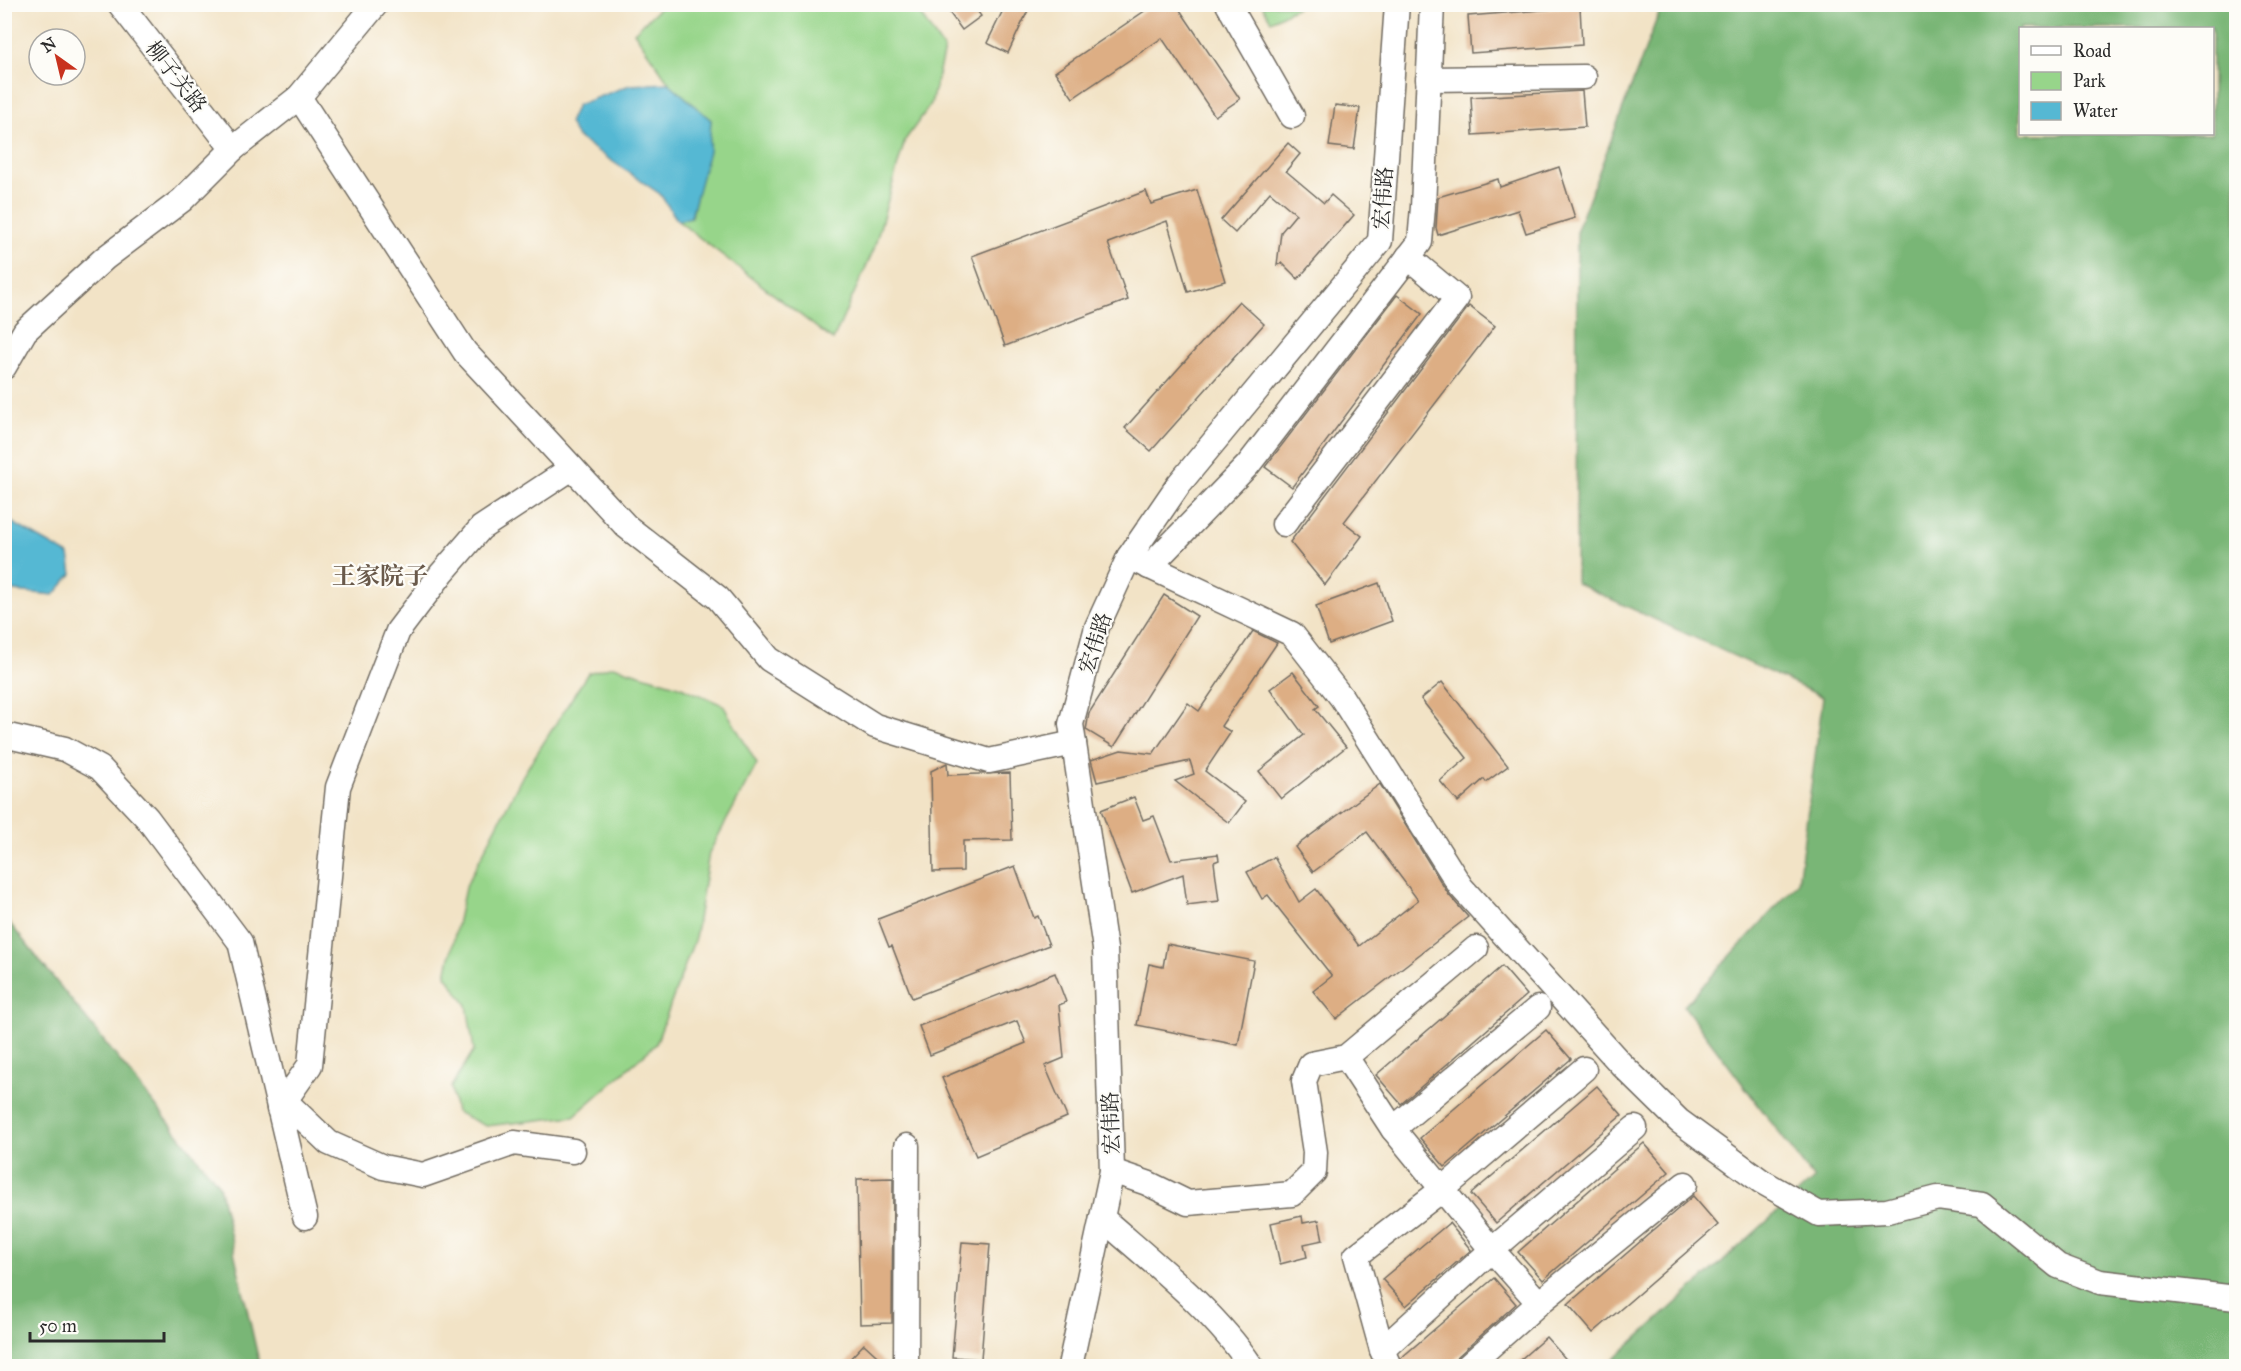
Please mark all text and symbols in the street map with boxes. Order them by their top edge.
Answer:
north arrow [27,27,87,87]
legend [2019,27,2214,135]
text: N [38,33,60,57]
street label: 柳子关路 [140,36,212,118]
text: Road [2073,40,2111,62]
text: Park [2073,70,2106,92]
text: Water [2073,100,2118,122]
street label: 宏伟路 [1368,166,1398,230]
district label: 王家院子 [332,561,428,591]
street label: 宏伟路 [1073,609,1117,677]
street label: 宏伟路 [1097,1091,1125,1155]
scale bar [30,1305,164,1343]
text: 50 m [39,1315,77,1337]

